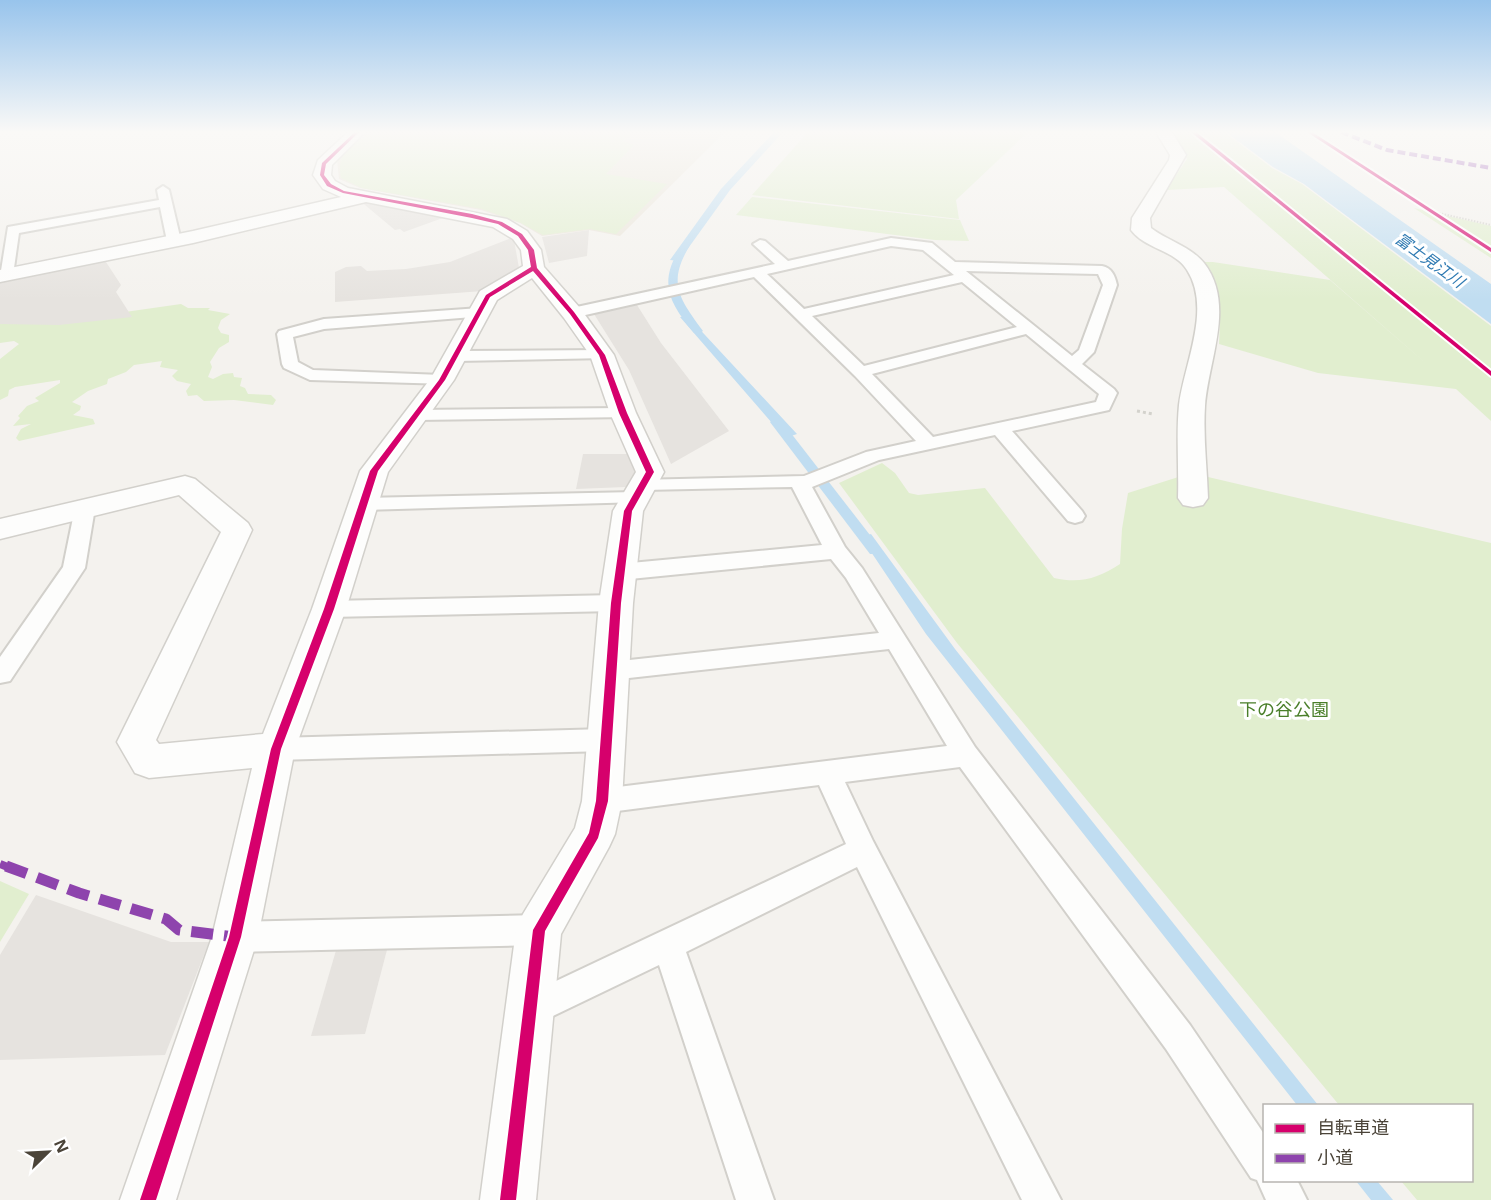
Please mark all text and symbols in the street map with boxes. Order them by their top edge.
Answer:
water label: 富士見江川 [1391,228,1470,294]
park label: 下の谷公園 [1239,697,1329,721]
legend [1263,1104,1473,1182]
text: 自転車道 [1317,1115,1389,1139]
north arrow [18,1122,78,1182]
text: N [49,1135,74,1156]
text: 小道 [1317,1145,1353,1169]

